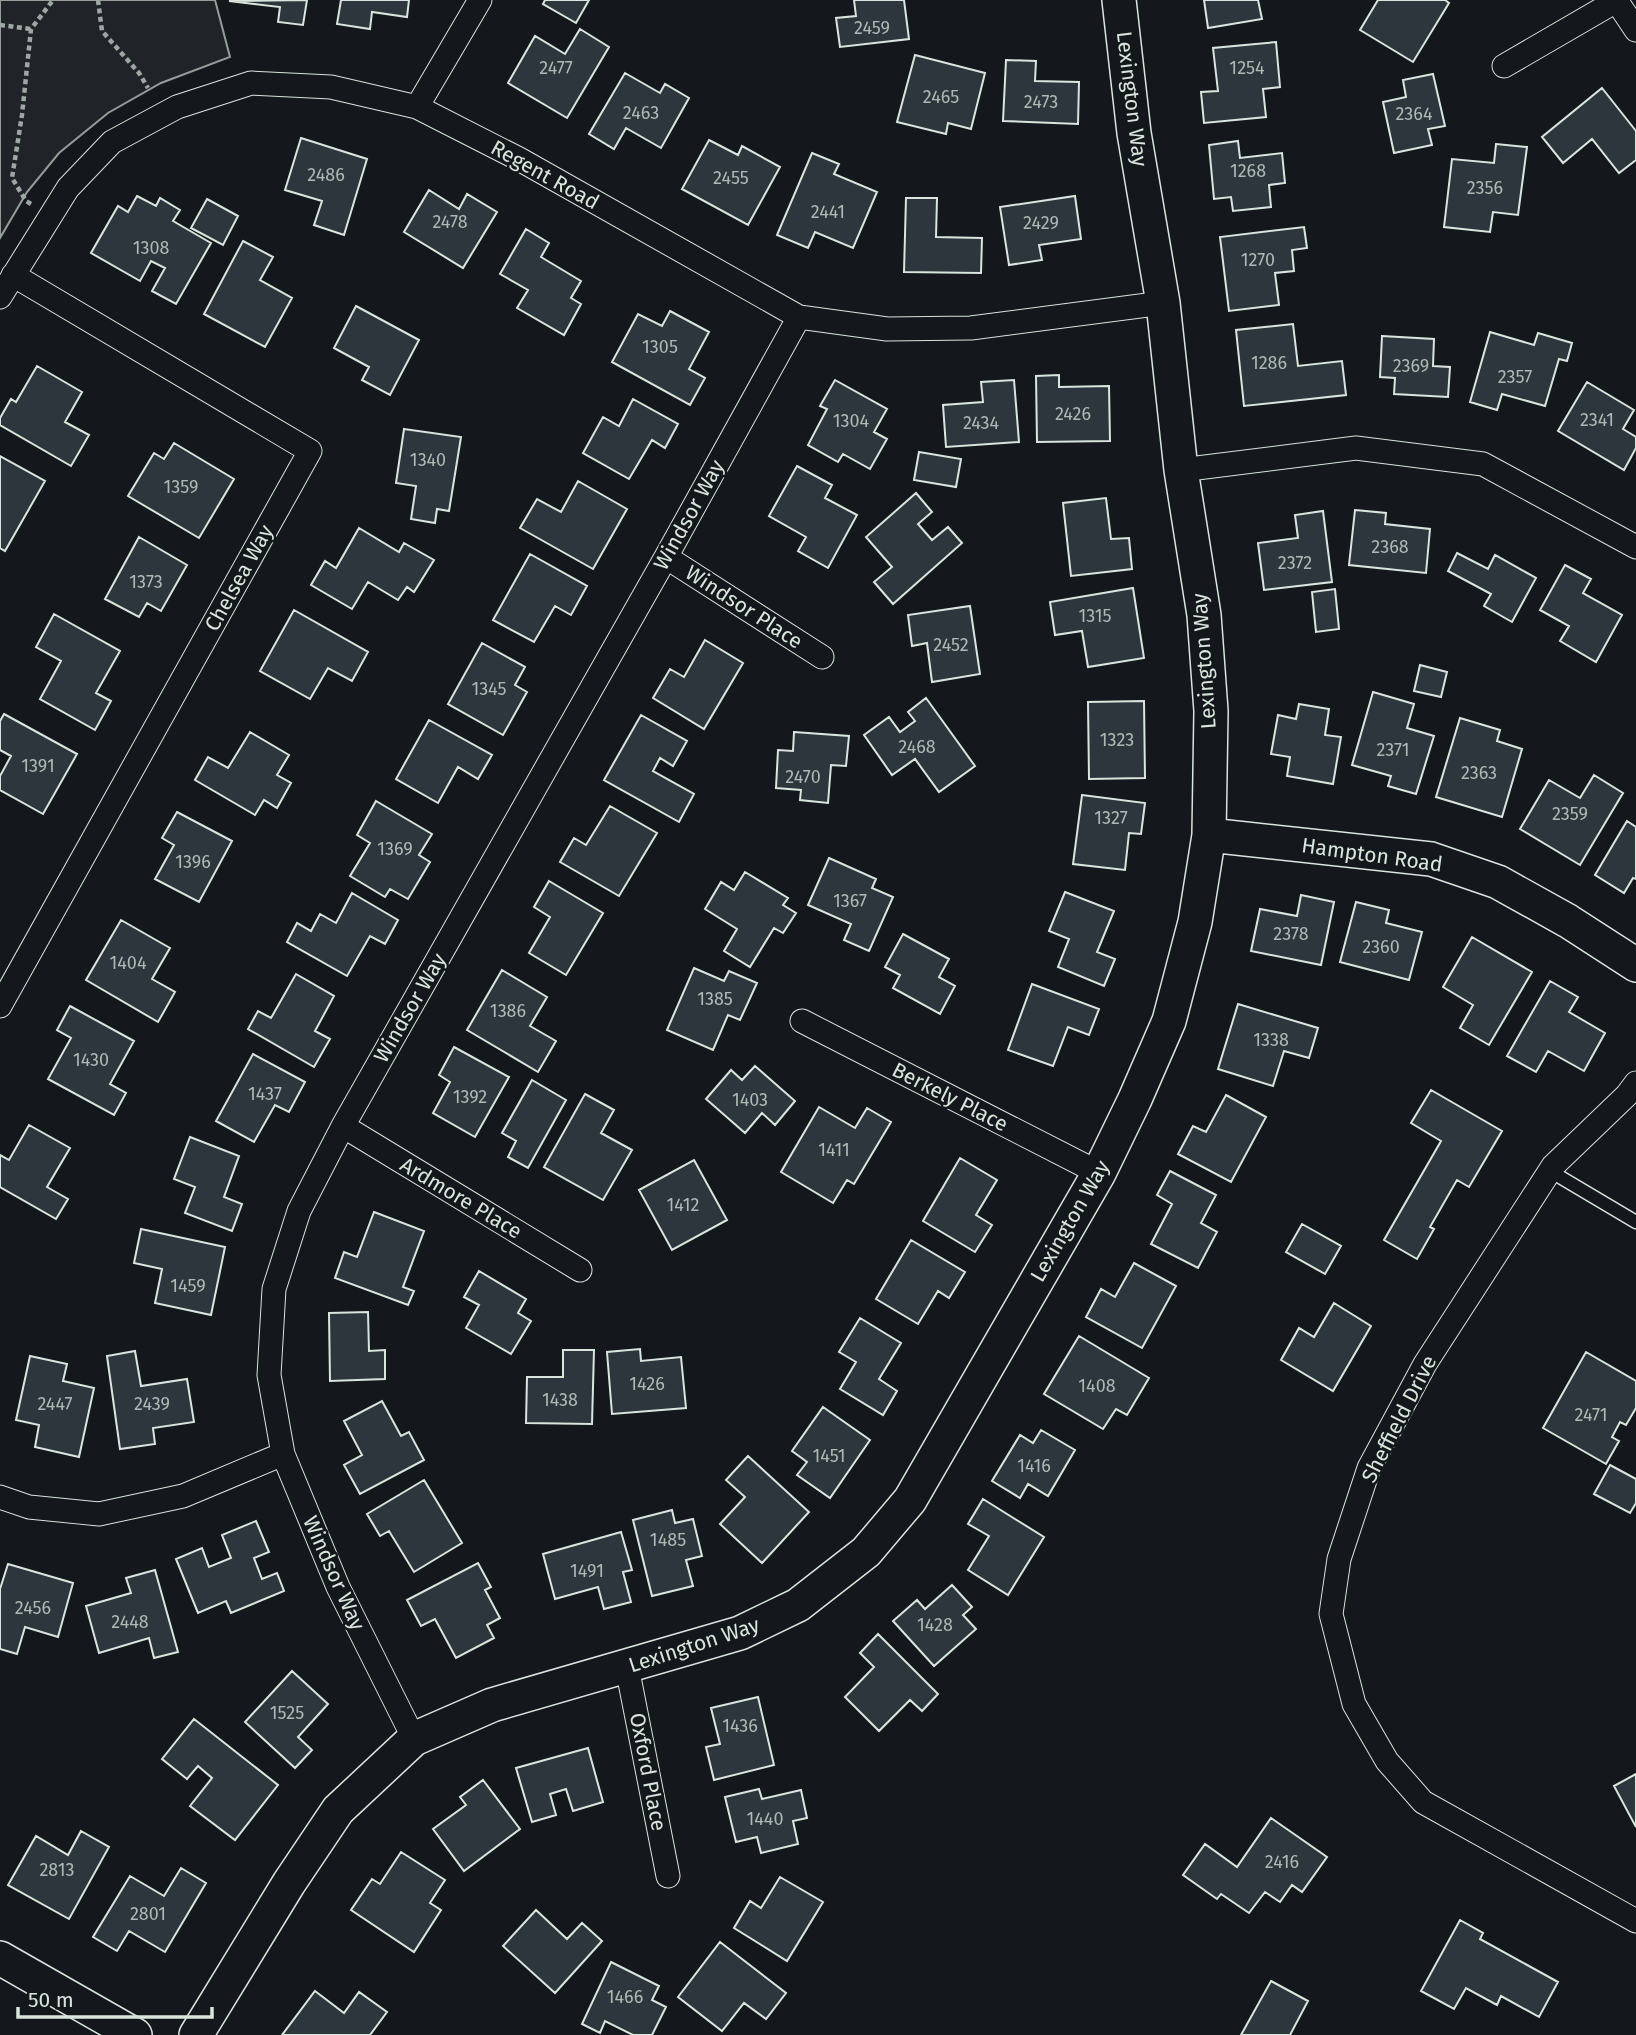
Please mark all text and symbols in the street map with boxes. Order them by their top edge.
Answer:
house number: 2459 [854,17,890,39]
street label: Lexington Way [1111,30,1153,169]
house number: 2477 [539,57,573,79]
house number: 1254 [1229,57,1265,79]
house number: 2465 [923,86,959,108]
house number: 2473 [1024,91,1058,113]
house number: 2463 [623,102,659,124]
house number: 2364 [1396,103,1433,125]
street label: Regent Road [486,135,604,215]
house number: 1268 [1230,160,1266,182]
house number: 2486 [307,164,345,186]
house number: 2455 [713,167,749,189]
house number: 2356 [1467,177,1503,199]
house number: 2441 [811,201,845,223]
house number: 2478 [432,211,468,233]
house number: 2429 [1023,212,1059,234]
house number: 1308 [133,237,169,259]
house number: 1270 [1241,249,1275,271]
house number: 1305 [642,336,678,358]
house number: 1286 [1251,352,1287,374]
house number: 2369 [1393,355,1429,377]
house number: 2357 [1498,366,1532,388]
house number: 2426 [1055,403,1091,425]
house number: 2341 [1580,409,1614,431]
house number: 1304 [833,410,870,432]
house number: 2434 [963,412,999,434]
house number: 1340 [410,449,446,471]
street label: Windsor Way [648,455,730,575]
house number: 1359 [164,476,198,498]
street label: Chelsea Way [199,520,279,636]
house number: 2368 [1371,536,1409,558]
house number: 2372 [1278,552,1312,574]
street label: Windsor Place [681,559,807,655]
house number: 1373 [129,571,163,593]
street label: Lexington Way [1186,592,1222,730]
house number: 1315 [1078,605,1112,627]
house number: 2452 [933,634,969,656]
house number: 1345 [471,678,507,700]
house number: 1323 [1100,729,1134,751]
house number: 2468 [898,736,936,758]
house number: 2371 [1376,739,1410,761]
house number: 1391 [21,755,55,777]
house number: 2363 [1461,762,1497,784]
house number: 2470 [785,766,821,788]
house number: 2359 [1552,803,1588,825]
house number: 1327 [1094,807,1128,829]
street label: Hampton Road [1300,832,1444,878]
house number: 1369 [377,838,413,860]
house number: 1396 [175,851,211,873]
house number: 1367 [833,890,867,912]
house number: 2378 [1273,923,1309,945]
house number: 2360 [1362,936,1400,958]
street label: Windsor Way [368,948,452,1067]
house number: 1404 [110,952,147,974]
house number: 1385 [697,988,733,1010]
house number: 1386 [490,1000,526,1022]
house number: 1338 [1253,1029,1289,1051]
house number: 1430 [73,1049,109,1071]
street label: Berkely Place [888,1057,1012,1137]
house number: 1437 [248,1083,282,1105]
house number: 1392 [453,1086,487,1108]
house number: 1403 [732,1089,768,1111]
house number: 1411 [818,1139,850,1161]
street label: Ardmore Place [395,1151,527,1245]
street label: Lexington Way [1025,1155,1116,1286]
house number: 1412 [666,1194,700,1216]
house number: 1459 [170,1275,206,1297]
street label: Sheffield Drive [1356,1351,1442,1487]
house number: 1426 [629,1373,665,1395]
house number: 1408 [1078,1375,1116,1397]
house number: 1438 [542,1389,578,1411]
house number: 2447 [37,1393,73,1415]
house number: 2439 [134,1393,170,1415]
house number: 2471 [1574,1404,1608,1426]
house number: 1451 [812,1445,846,1467]
house number: 1416 [1017,1455,1051,1477]
street label: Windsor Way [297,1512,371,1635]
house number: 1485 [650,1529,686,1551]
house number: 1491 [570,1560,604,1582]
house number: 2456 [15,1597,51,1619]
house number: 2448 [111,1611,149,1633]
street label: Lexington Way [625,1611,763,1678]
house number: 1428 [917,1614,953,1636]
house number: 1525 [270,1702,304,1724]
street label: Oxford Place [624,1711,672,1833]
house number: 1436 [722,1715,758,1737]
house number: 1440 [747,1808,784,1830]
house number: 2416 [1265,1851,1299,1873]
house number: 2813 [39,1859,75,1881]
house number: 2801 [130,1903,166,1925]
scale bar [18,1976,212,2020]
house number: 1466 [607,1986,643,2008]
text: 50 m [28,1987,74,2013]

